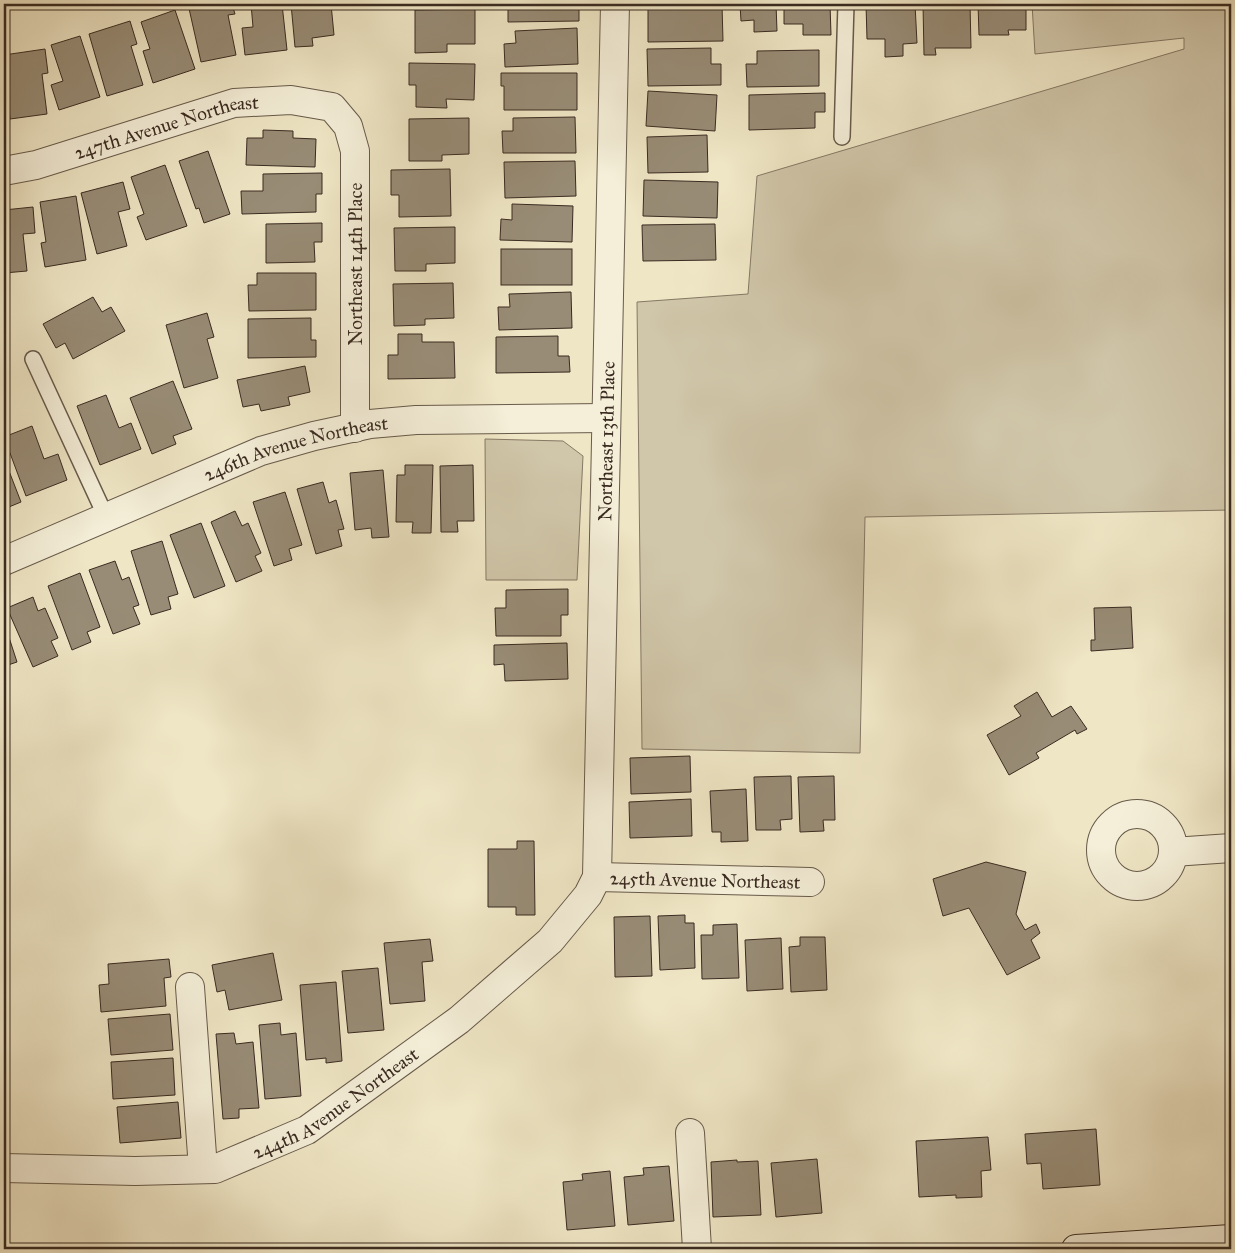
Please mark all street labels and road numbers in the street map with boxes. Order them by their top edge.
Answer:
street label: 247th Avenue Northeast [71,90,259,164]
street label: Northeast 14th Place [344,182,367,345]
street label: Northeast 13th Place [593,361,619,521]
street label: 246th Avenue Northeast [200,411,389,486]
street label: 245th Avenue Northeast [609,866,801,893]
street label: 244th Avenue Northeast [249,1042,423,1163]

